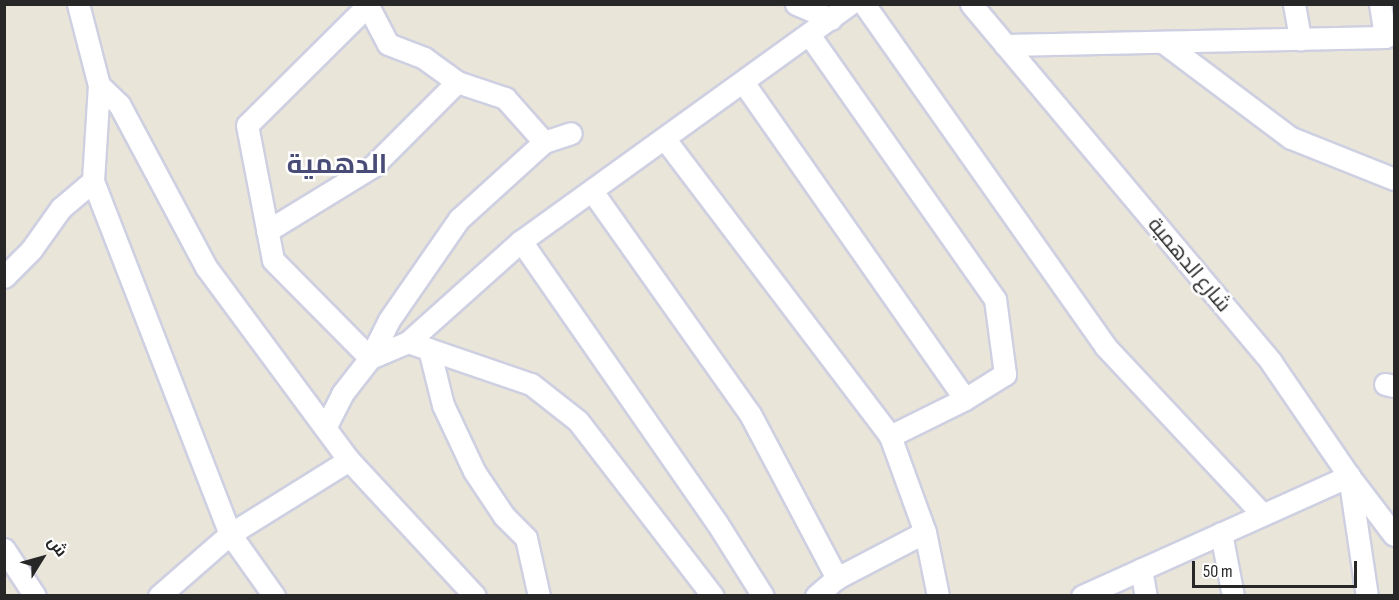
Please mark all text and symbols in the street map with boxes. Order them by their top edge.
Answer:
district label: الدهمية [287,150,387,182]
street label: شارع الدهمية [1142,213,1236,317]
north arrow [12,528,72,588]
text: ش [43,533,71,561]
scale bar [1195,549,1360,587]
text: 50 m [1203,561,1233,582]

